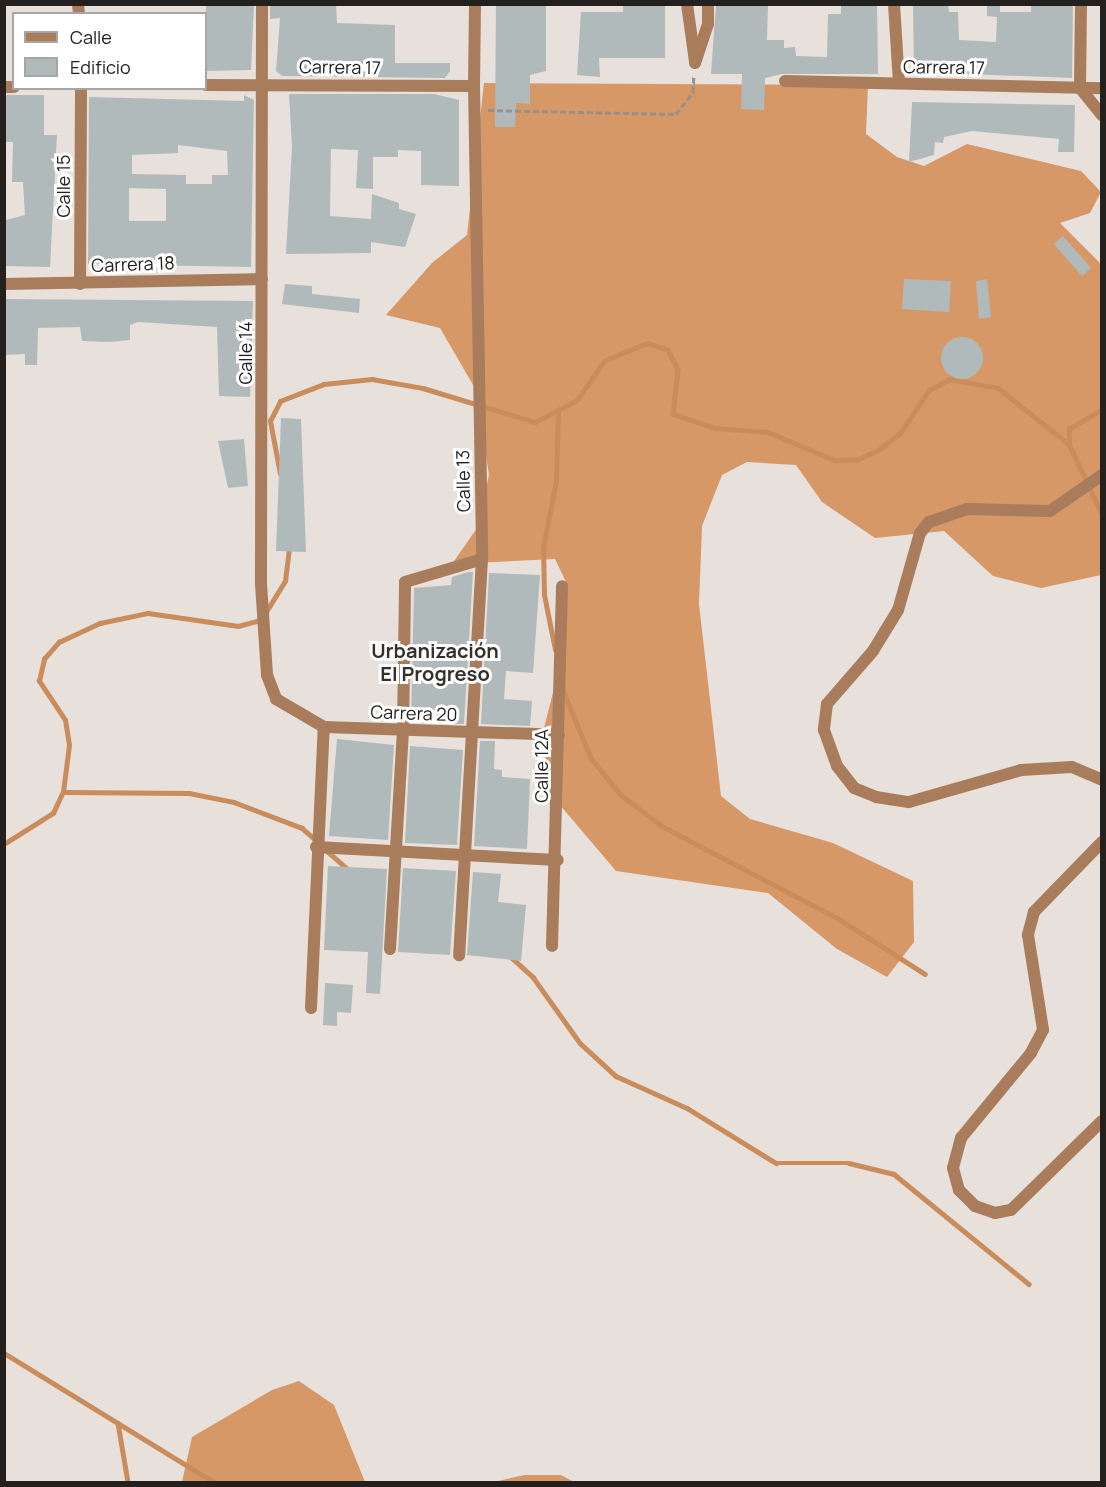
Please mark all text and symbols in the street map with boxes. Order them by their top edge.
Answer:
legend [12,12,207,90]
text: Calle [70,25,112,49]
text: Edificio [70,55,131,79]
street label: Carrera 17 [299,55,381,79]
street label: Carrera 17 [903,55,985,79]
street label: Calle 15 [52,155,74,217]
street label: Carrera 18 [91,252,175,276]
street label: Calle 14 [234,321,256,385]
street label: Calle 13 [452,450,474,512]
district label: Urbanización El Progreso [371,639,499,686]
street label: Carrera 20 [370,701,458,725]
street label: Calle 12A [530,729,552,803]

